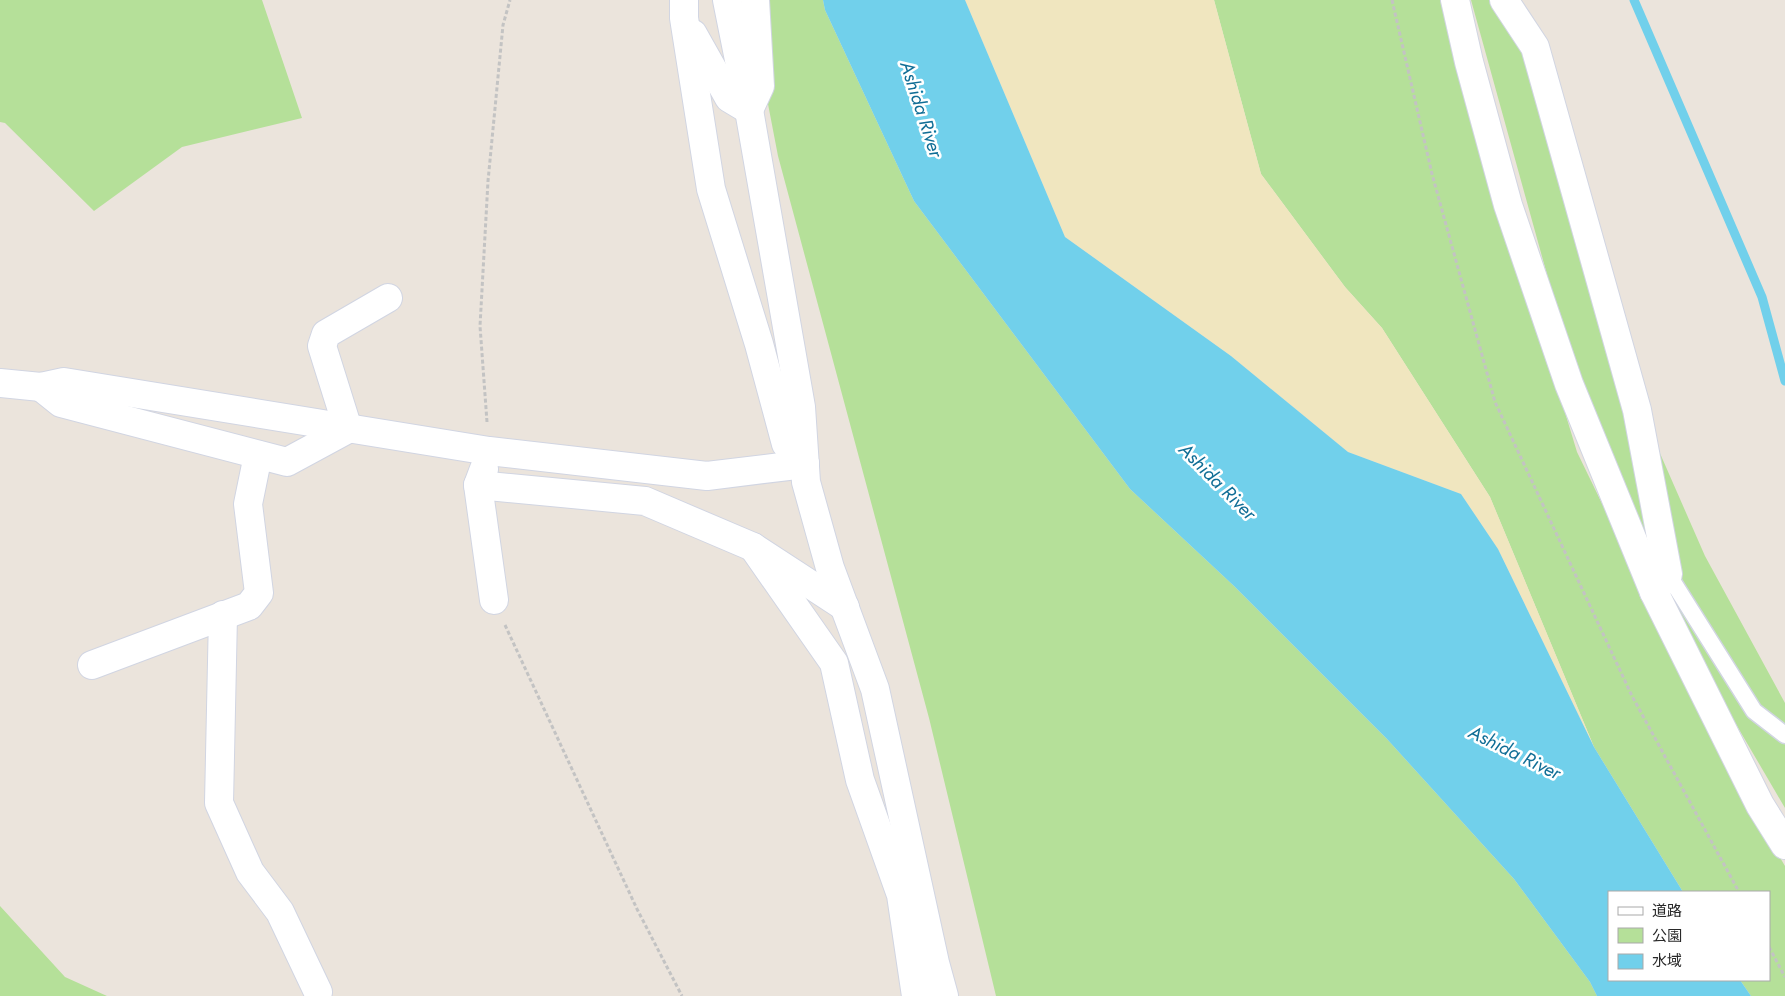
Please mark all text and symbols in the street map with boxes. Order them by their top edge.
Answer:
water label: Ashida River [893,57,950,162]
water label: Ashida River [1172,436,1264,527]
water label: Ashida River [1463,718,1567,787]
legend [1608,891,1770,981]
text: 道路 [1652,900,1682,922]
text: 公園 [1652,925,1682,947]
text: 水域 [1652,950,1682,972]

